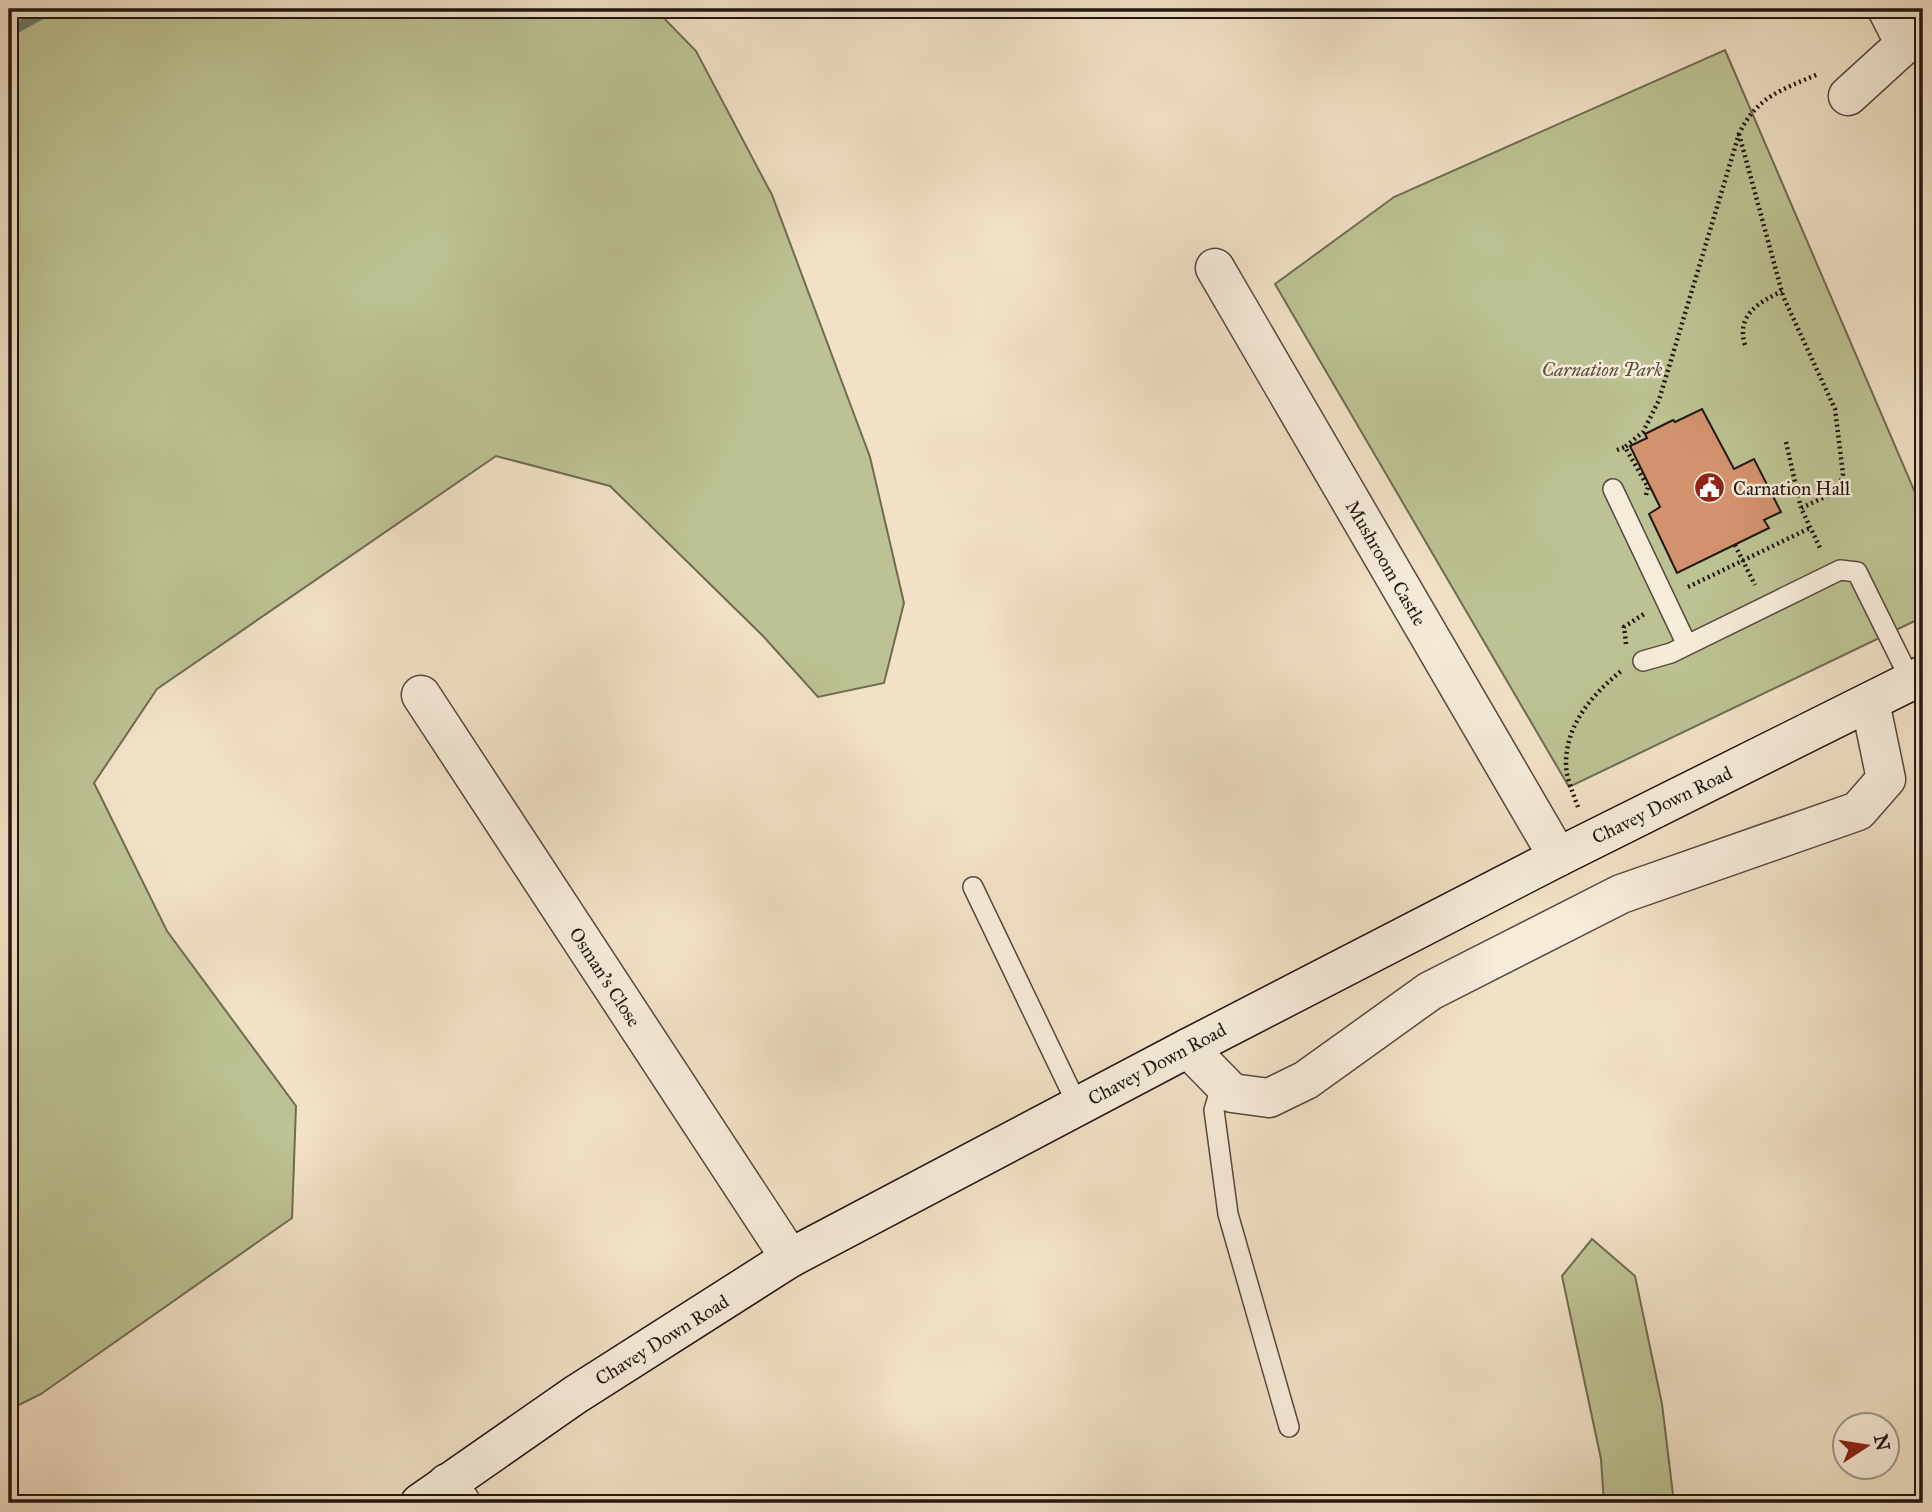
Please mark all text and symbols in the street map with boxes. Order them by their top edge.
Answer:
park label: Carnation Park [1542,358,1663,381]
public building icon: Carnation Hall [1693,471,1727,505]
place label: Carnation Hall [1733,477,1851,500]
street label: Mushroom Castle [1341,496,1431,630]
street label: Chavey Down Road [1588,761,1736,849]
street label: Osman's Close [564,923,646,1031]
street label: Chavey Down Road [1084,1018,1230,1110]
street label: Chavey Down Road [591,1289,733,1390]
north arrow [1830,1410,1900,1480]
text: N [1869,1432,1895,1453]

